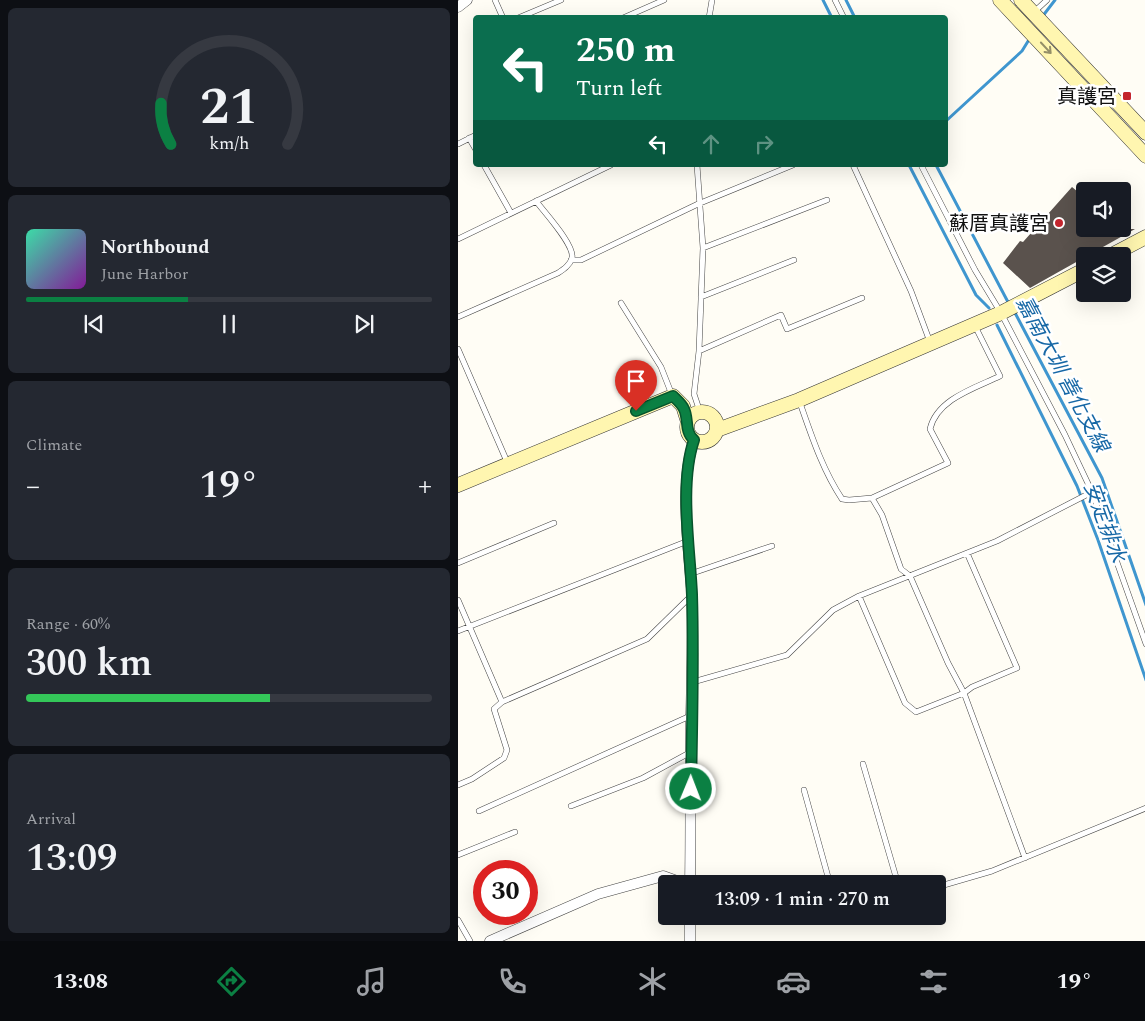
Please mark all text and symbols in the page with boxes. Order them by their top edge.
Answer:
text: 250 m [576,24,675,77]
icon: left [493,35,558,100]
one-way arrow [1040,42,1052,55]
text: 21 [200,68,258,147]
text: Turn left [576,72,662,105]
place label: 真護宮 [1057,82,1117,112]
marker: 真護宮 [1121,90,1133,102]
text: km/h [209,130,249,157]
icon: left [644,130,672,158]
icon: ahead [697,130,725,158]
icon: right [750,130,778,158]
map controls [1076,182,1131,302]
button: sound [1076,182,1131,237]
place label: 蘇厝真護宮 [949,209,1049,239]
marker: 蘇厝真護宮 [1053,217,1065,229]
text: Northbound [101,233,210,262]
button: layers [1076,247,1131,302]
text: June Harbor [101,262,188,286]
water label: 嘉南大圳 善化支線 [1007,291,1118,460]
icon: previous [80,310,108,338]
icon: pause [215,310,243,338]
icon: next [350,310,378,338]
pin [615,360,657,411]
icon: arrive [622,367,650,395]
text: Climate [26,433,82,457]
text: 19° [199,457,259,515]
text: − [26,465,40,508]
text: + [418,465,432,508]
water label: 安定排水 [1075,477,1134,568]
text: Range · 60% [26,612,110,636]
text: 300 km [26,635,152,693]
position arrow [664,762,716,814]
text: Arrival [26,807,76,831]
text: 13:09 [26,830,117,888]
speed limit sign: 30 [473,860,538,925]
text: 13:09 · 1 min · 270 m [714,885,890,914]
icon: directions [214,964,249,999]
icon: music [354,964,389,999]
icon: phone [495,964,530,999]
icon: climate [635,964,670,999]
icon: car [776,964,811,999]
icon: filters [916,964,951,999]
text: 13:08 [53,965,108,998]
text: 19° [1057,965,1092,998]

